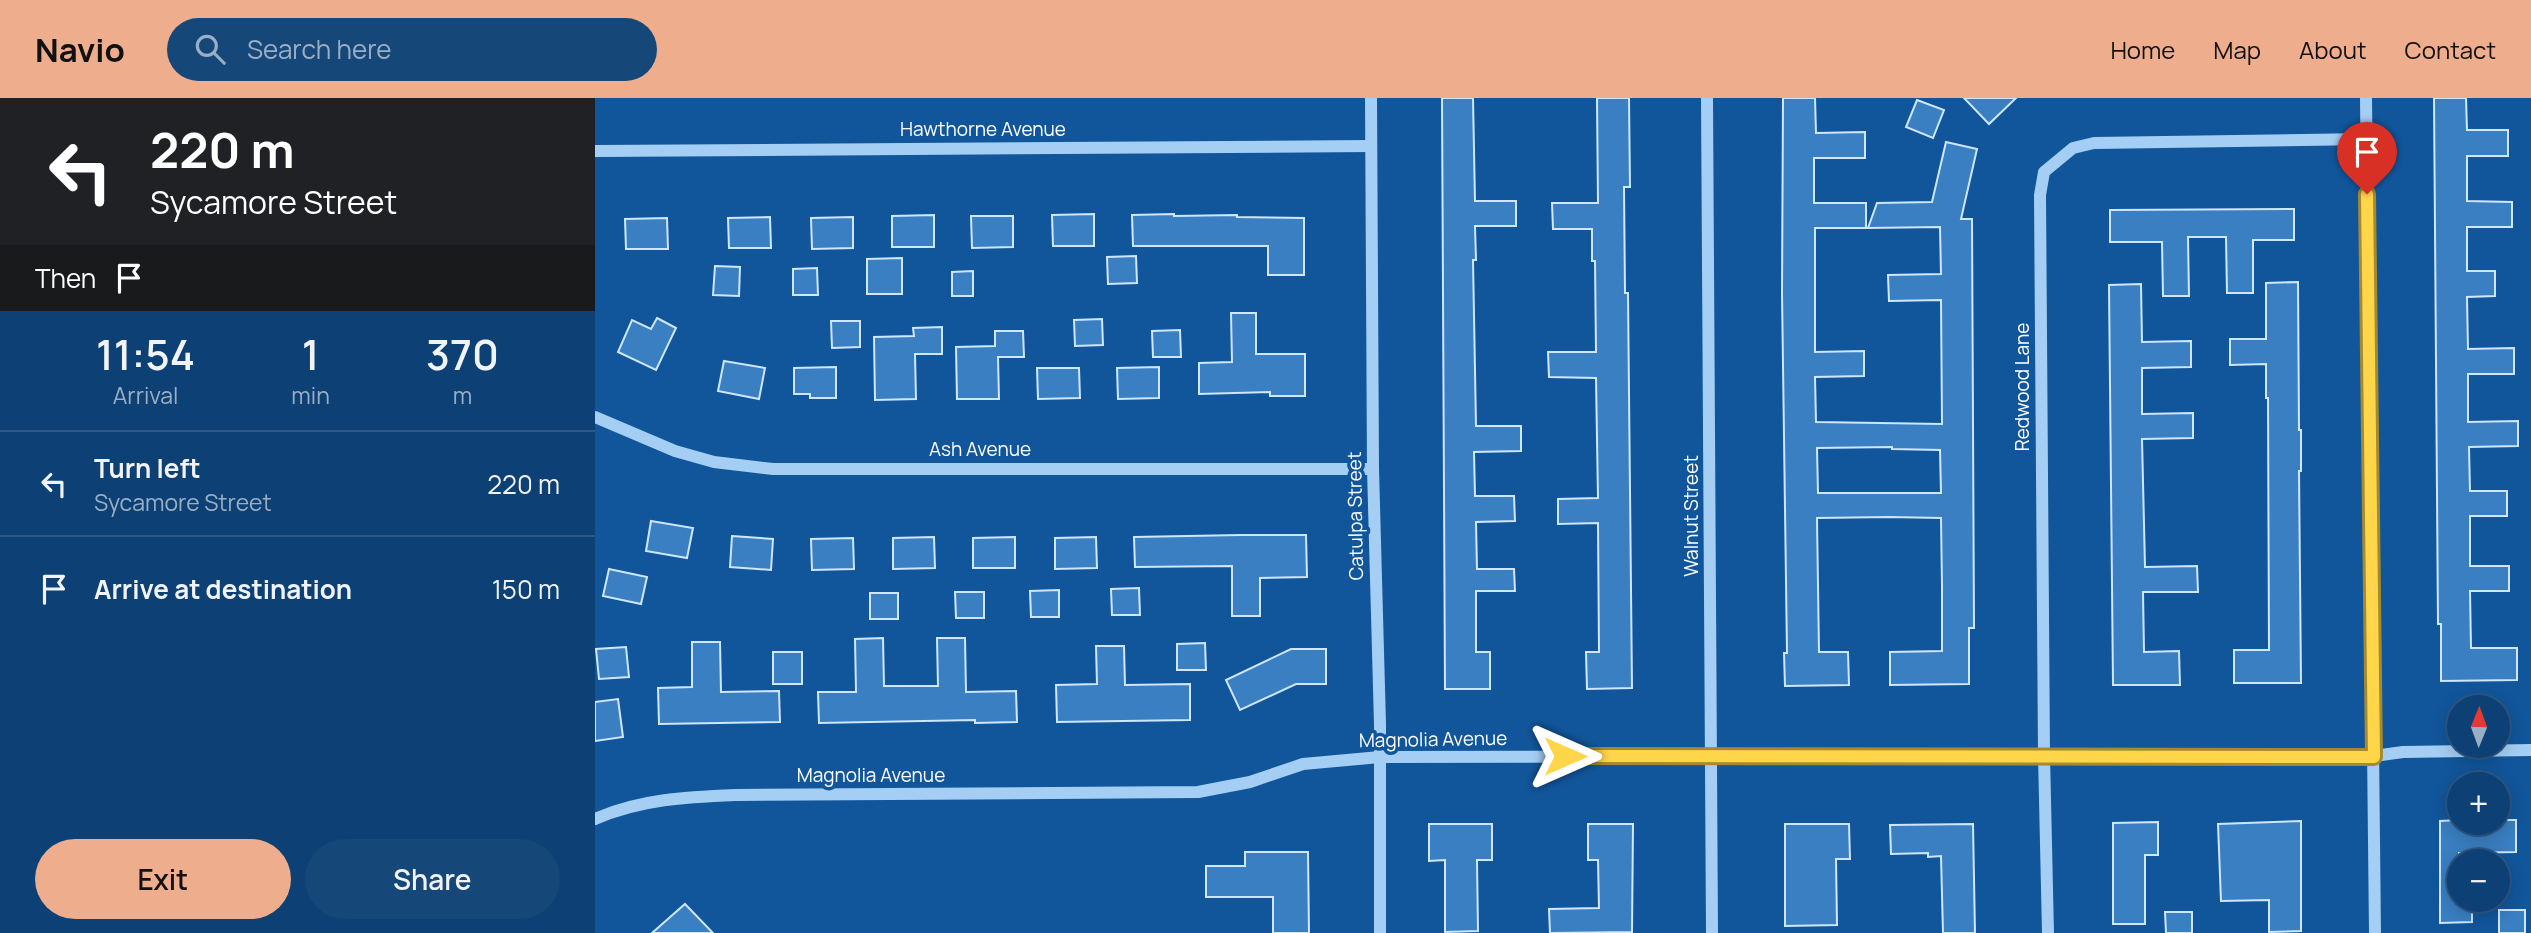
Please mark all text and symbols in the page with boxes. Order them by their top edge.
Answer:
search box [167,18,657,81]
text: Navio [35,27,125,72]
icon: search [191,30,229,68]
text: Search here [247,31,391,67]
text: Home [2110,33,2175,66]
text: Map [2213,33,2261,66]
text: About [2299,33,2367,66]
text: Contact [2405,33,2496,66]
text: 220 m [150,116,294,183]
street label: Hawthorne Avenue [900,116,1066,142]
pin [2337,122,2397,194]
icon: left [35,126,126,217]
icon: arrive [2348,133,2386,171]
text: Sycamore Street [150,180,397,224]
icon: arrive [110,259,148,297]
text: Then [35,260,96,296]
street label: Redwood Lane [2009,323,2035,451]
text: 11:54 [96,325,195,383]
text: 1 [302,325,319,383]
text: 370 [426,325,499,383]
text: Arrival [113,379,178,411]
text: min [291,379,330,411]
text: m [453,379,472,411]
street label: Ash Avenue [929,436,1031,462]
text: Turn left [94,450,201,486]
street label: Catulpa Street [1341,451,1369,581]
street label: Walnut Street [1678,455,1704,577]
icon: left [35,465,73,503]
text: 220 m [487,466,560,502]
text: Sycamore Street [94,486,272,518]
icon: arrive [35,570,73,608]
text: Arrive at destination [94,571,352,607]
text: 150 m [492,571,560,607]
north arrow [2447,695,2509,758]
map controls [2447,695,2510,912]
position arrow [1528,719,1602,793]
street label: Magnolia Avenue [1359,725,1507,753]
street label: Magnolia Avenue [797,762,945,788]
button: + [2447,772,2510,835]
button: Exit [35,839,291,919]
button: Share [305,839,560,919]
button: − [2447,849,2510,912]

